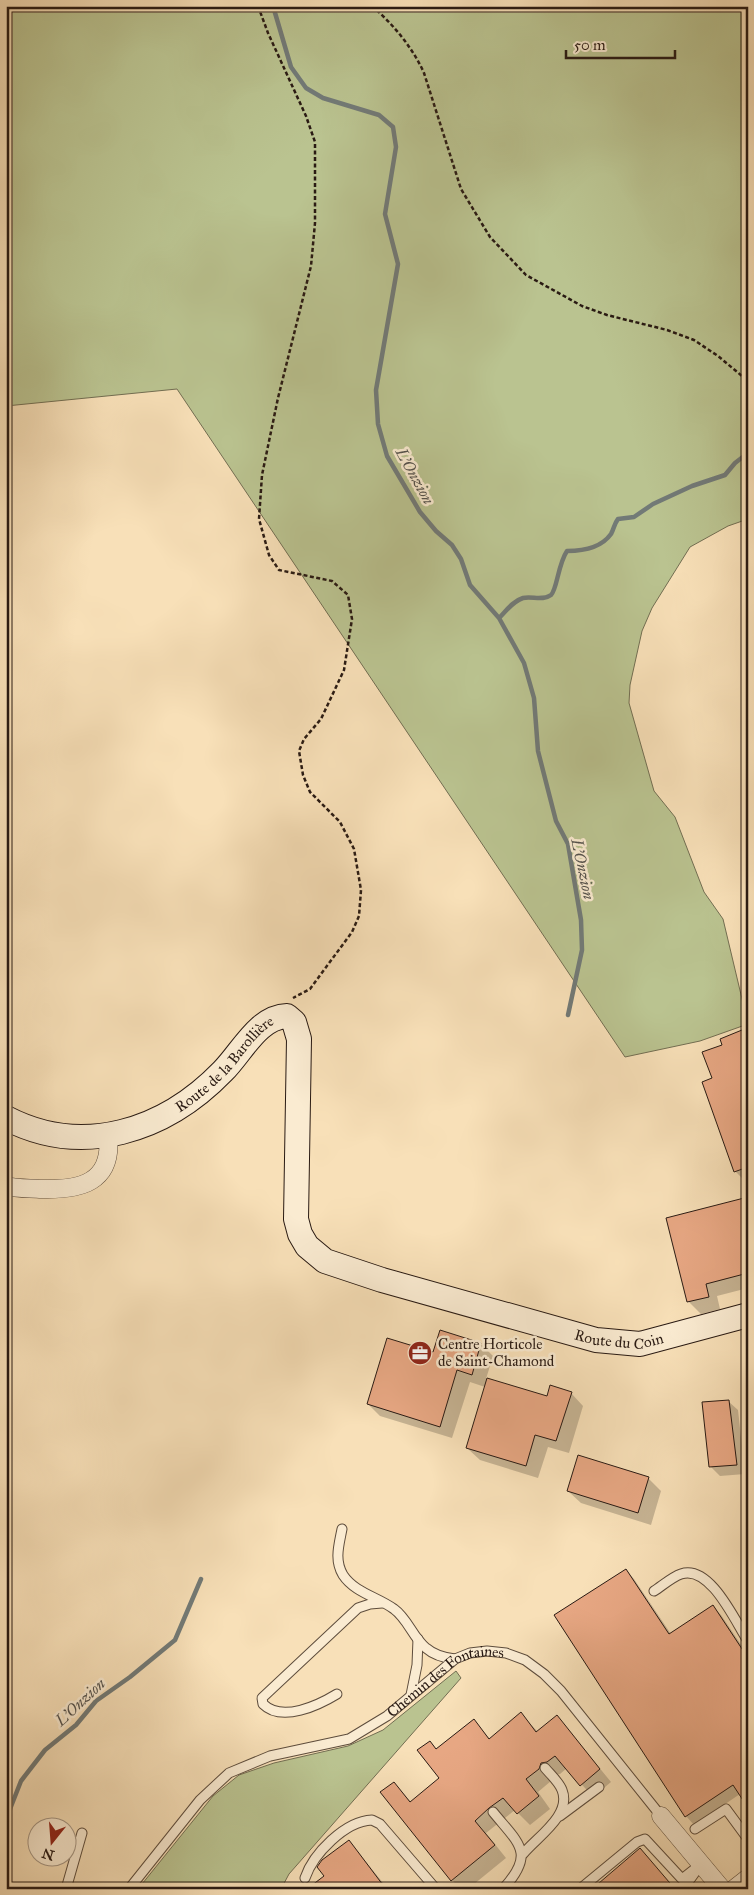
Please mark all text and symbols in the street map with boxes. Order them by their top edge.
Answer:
scale bar [566,28,675,60]
text: 50 m [574,36,606,54]
water label: L'Onzion [391,444,439,508]
water label: L'Onzion [567,836,599,902]
street label: Route de la Barollière [172,1012,277,1116]
street label: Route du Coin [573,1325,665,1353]
place label: Centre Horticole de Saint-Chamond [438,1335,555,1370]
office icon: Centre Horticole de Saint-Chamond [407,1340,433,1366]
street label: Chemin des Fontaines [383,1642,505,1721]
water label: L'Onzion [50,1674,109,1731]
north arrow [28,1818,78,1868]
text: N [40,1844,57,1864]

